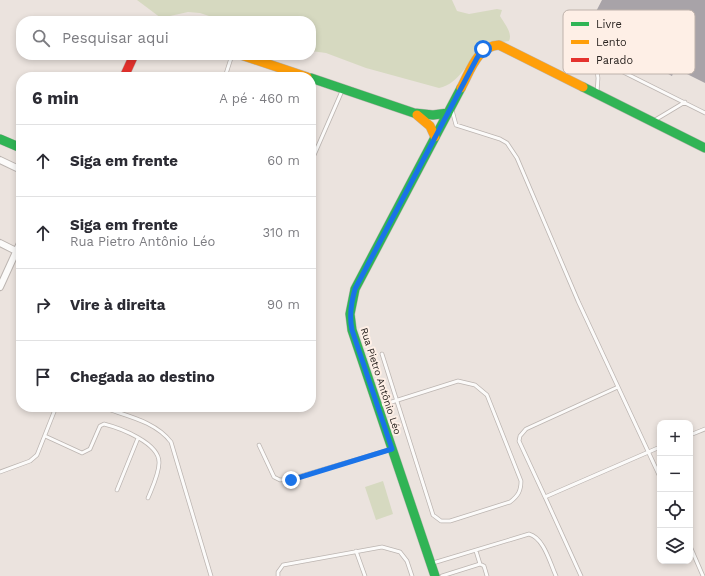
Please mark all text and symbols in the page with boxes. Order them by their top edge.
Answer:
legend [563,10,695,74]
search box [16,16,316,60]
text: Livre [596,18,622,31]
icon: search [30,27,52,49]
text: Pesquisar aqui [62,29,169,47]
text: Lento [596,36,627,49]
route start [474,40,492,58]
text: Parado [596,54,633,67]
text: 6 min [32,88,79,108]
text: A pé · 460 m [219,91,300,106]
icon: ahead [32,150,54,172]
text: Siga em frente [70,152,178,170]
text: 60 m [267,153,300,168]
text: Siga em frente [70,216,178,234]
icon: ahead [32,222,54,244]
text: 310 m [262,225,300,240]
text: Rua Pietro Antônio Léo [70,234,215,249]
icon: right [32,294,54,316]
text: Vire à direita [70,296,165,314]
text: 90 m [267,297,300,312]
street label: Rua Pietro Antônio Léo [358,326,404,436]
icon: arrive [32,366,54,388]
text: Chegada ao destino [70,368,215,386]
map controls [657,420,693,564]
button: + [657,420,693,456]
button: − [657,456,693,492]
route end [282,471,300,489]
button: locate [657,492,693,528]
button: layers [657,528,693,564]

